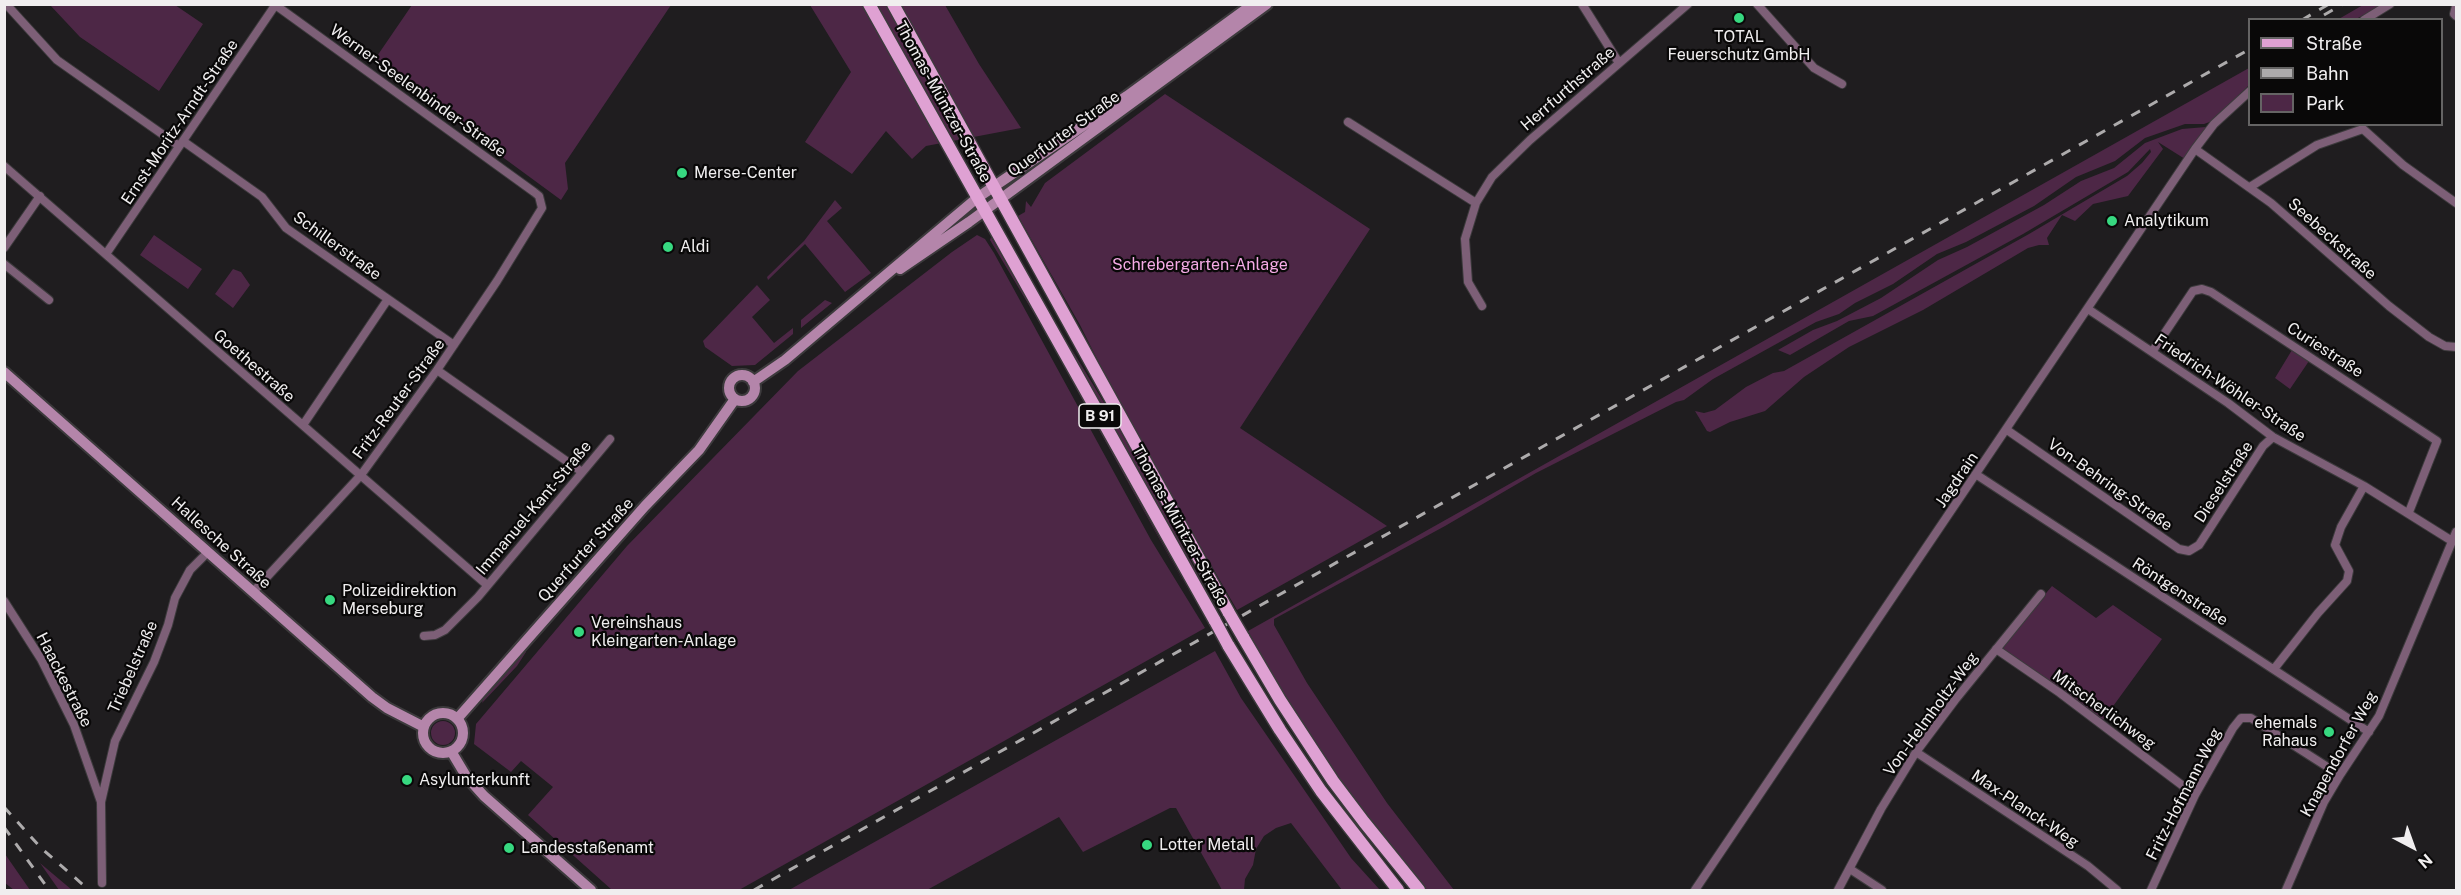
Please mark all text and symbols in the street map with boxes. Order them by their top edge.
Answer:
marker: TOTAL Feuerschutz GmbH [1732,11,1746,25]
street label: Thomas-Müntzer-Straße [891,18,995,186]
legend [2248,18,2443,126]
street label: Werner-Seelenbinder-Straße [326,21,510,161]
place label: TOTAL Feuerschutz GmbH [1667,27,1811,65]
text: Straße [2306,33,2362,54]
street label: Ernst-Moritz-Arndt-Straße [117,36,243,208]
street label: Herrfurthstraße [1517,43,1619,135]
text: Bahn [2306,63,2349,84]
street label: Querfurter Straße [1004,87,1124,181]
text: Park [2306,93,2344,114]
place label: Merse-Center [694,163,797,183]
marker: Merse-Center [675,166,689,180]
street label: Seebeckstraße [2284,194,2380,284]
street label: Schillerstraße [289,208,385,284]
place label: Analytikum [2124,211,2209,231]
marker: Analytikum [2105,214,2119,228]
place label: Aldi [680,237,709,257]
marker: Aldi [661,240,675,254]
park label: Schrebergarten-Anlage [1112,255,1288,275]
street label: Curiestraße [2283,318,2367,382]
street label: Goethestraße [209,326,299,406]
street label: Friedrich-Wöhler-Straße [2151,330,2309,446]
street label: Fritz-Reuter-Straße [349,335,449,463]
road number: B 91 [1079,404,1121,428]
street label: Von-Behring-Straße [2044,435,2176,535]
street label: Immanuel-Kant-Straße [472,437,596,579]
street label: Dieselstraße [2191,438,2257,526]
street label: Thomas-Müntzer-Straße [1128,442,1232,610]
street label: Jagdrain [1932,449,1982,511]
street label: Hallesche Straße [167,493,275,593]
street label: Querfurter Straße [534,494,638,606]
street label: Röntgenstraße [2129,554,2231,630]
place label: Polizeidirektion Merseburg [342,581,457,619]
marker: Polizeidirektion Merseburg [323,593,337,607]
place label: Vereinshaus Kleingarten-Anlage [591,613,736,651]
street label: Triebelstraße [104,618,162,716]
marker: Vereinshaus Kleingarten-Anlage [572,625,586,639]
street label: Haackestraße [32,630,96,730]
street label: Von-Helmholtz-Weg [1880,648,1982,780]
street label: Mitscherlichweg [2049,666,2159,754]
street label: Knapendorfer Weg [2296,688,2382,820]
place label: ehemals Rahaus [2254,713,2317,751]
street label: Fritz-Hofmann-Weg [2142,725,2226,863]
marker: ehemals Rahaus [2322,725,2336,739]
street label: Max-Planck-Weg [1968,766,2082,852]
place label: Asylunterkunft [419,770,530,790]
marker: Asylunterkunft [400,773,414,787]
north arrow [2383,817,2443,877]
place label: Lotter Metall [1159,835,1254,855]
place label: Landesstaßenamt [521,838,654,858]
marker: Lotter Metall [1140,838,1154,852]
marker: Landesstaßenamt [502,841,516,855]
text: N [2414,850,2436,872]

